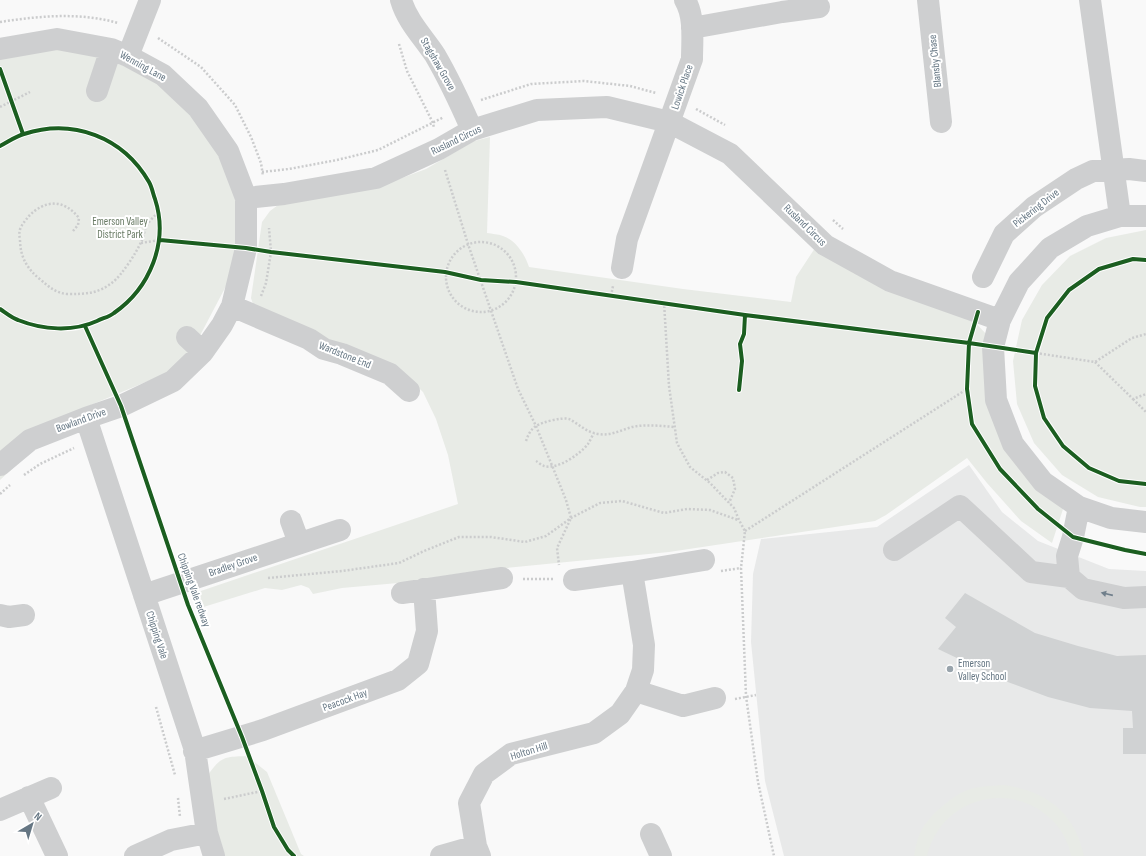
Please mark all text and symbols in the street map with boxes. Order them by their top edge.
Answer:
street label: Blansby Chase [926,34,944,88]
street label: Stagshaw Grove [418,35,458,93]
street label: Wenning Lane [117,48,169,84]
street label: Lowick Place [668,63,696,111]
street label: Rusland Circus [429,122,483,158]
street label: Pickering Drive [1010,186,1062,230]
street label: Rusland Circus [781,201,829,249]
park label: Emerson Valley District Park [92,215,149,241]
street label: Wardstone End [317,339,373,372]
street label: Bowland Drive [54,405,108,435]
street label: Chipping Vale redway [175,551,214,629]
street label: Bradley Grove [207,551,259,579]
one-way arrow [1101,591,1114,597]
street label: Chipping Vale [143,609,171,661]
place label: Emerson Valley School [958,657,1006,683]
marker: Emerson Valley School [945,664,955,674]
street label: Peacock Hay [321,686,370,714]
street label: Holton Hill [509,739,549,763]
north arrow [12,804,52,844]
text: N [32,810,44,824]

